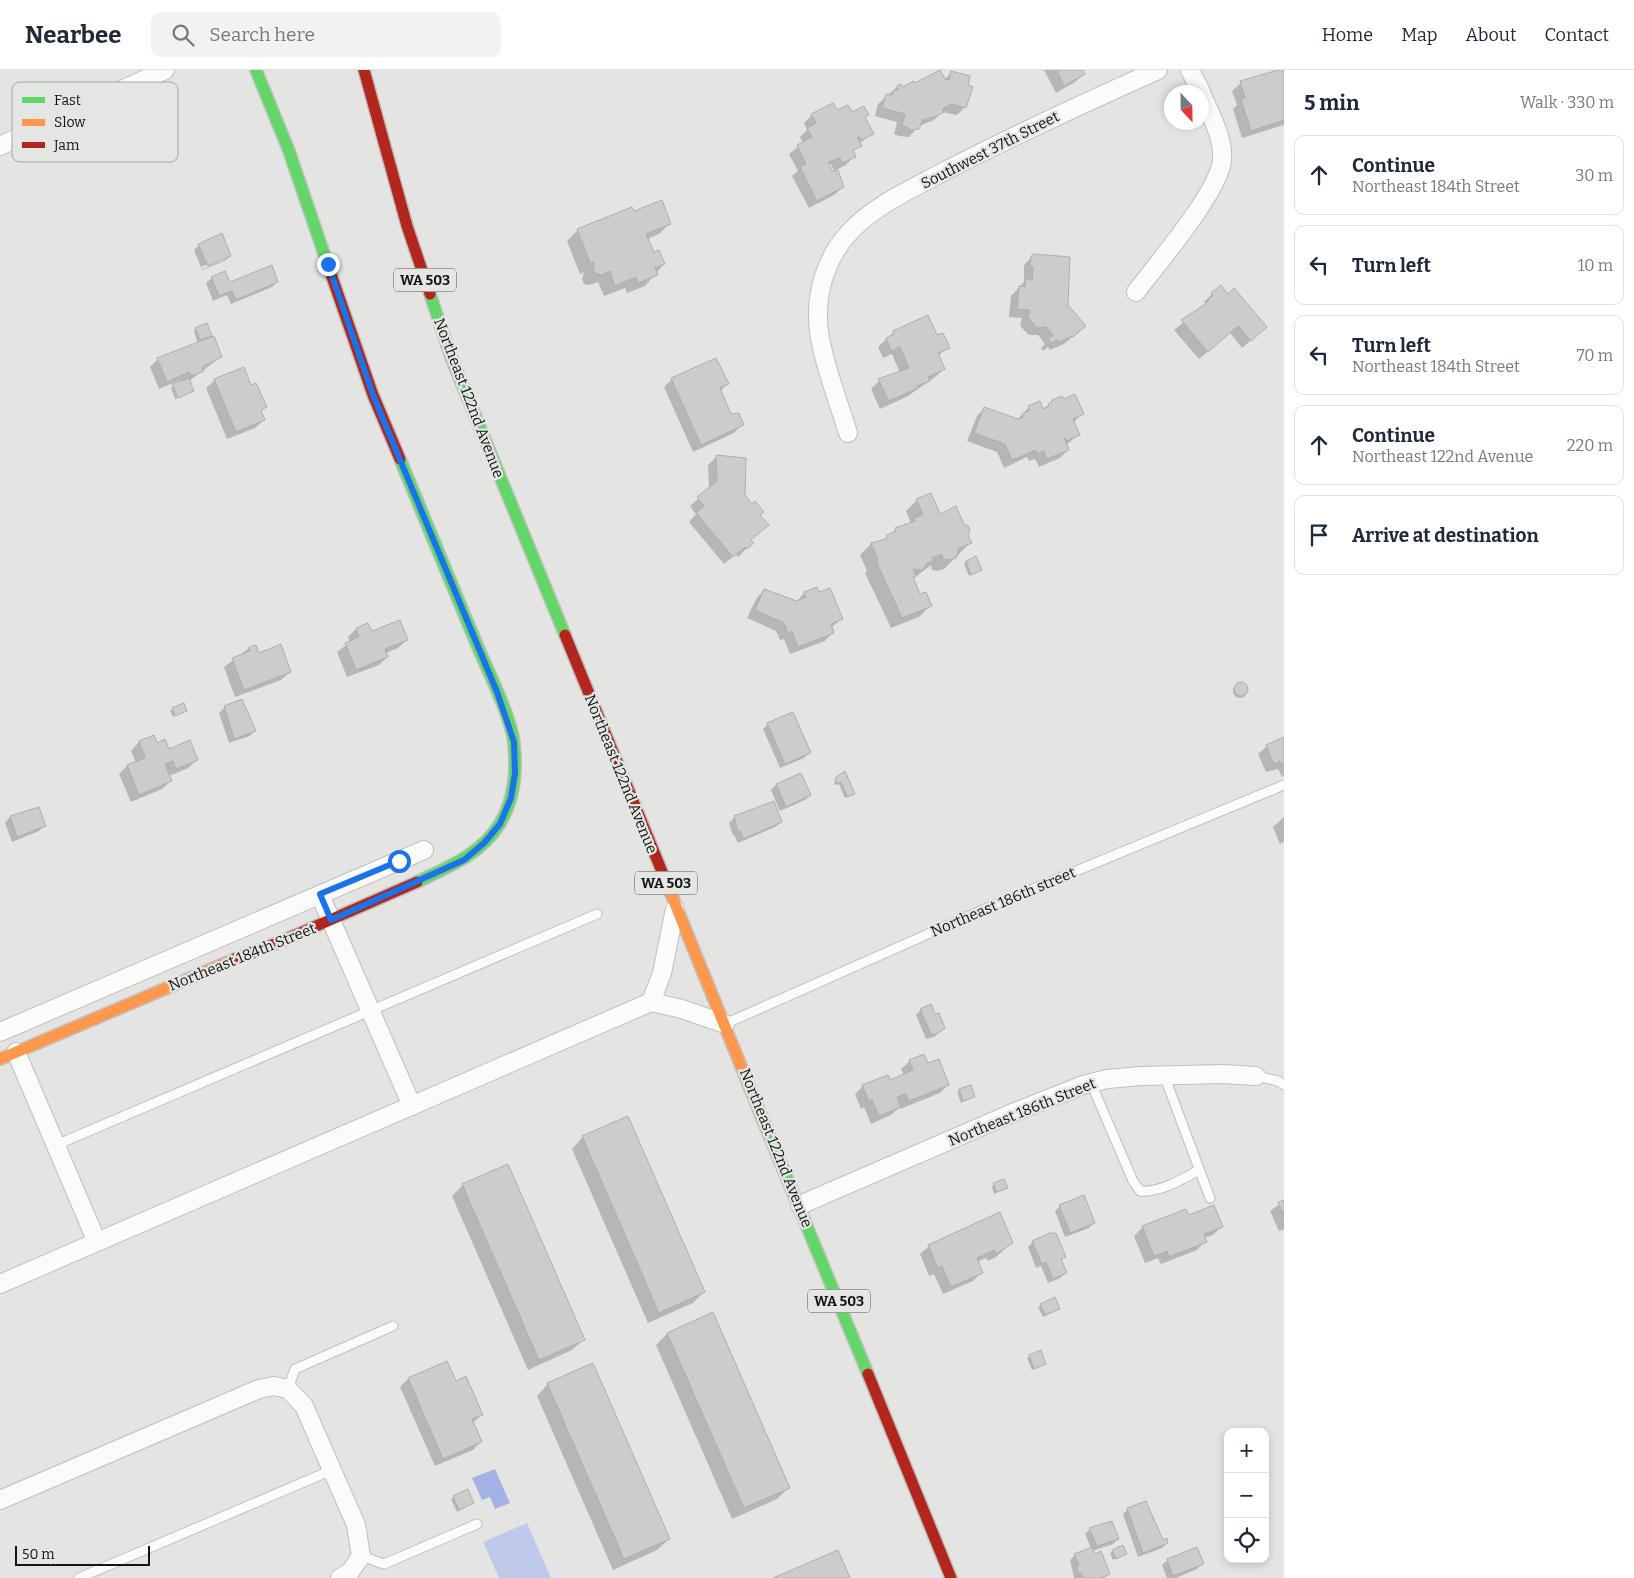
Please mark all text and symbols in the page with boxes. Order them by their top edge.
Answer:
search box [151,12,501,57]
text: Nearbee [25,21,121,49]
icon: search [169,21,197,49]
text: Search here [209,23,315,46]
text: Home [1322,24,1373,46]
text: Map [1401,24,1437,46]
text: About [1465,24,1516,46]
text: Contact [1544,24,1609,46]
legend [12,82,178,162]
north arrow [1164,85,1209,130]
text: 5 min [1304,90,1360,116]
text: Fast [54,92,81,109]
text: Walk · 330 m [1520,93,1614,112]
street label: Southwest 37th Street [918,107,1063,193]
text: Slow [54,114,86,131]
text: Jam [53,137,80,154]
text: Continue [1352,154,1435,177]
icon: ahead [1305,161,1333,189]
text: 30 m [1575,166,1613,185]
text: Northeast 184th Street [1352,177,1520,196]
icon: left [1305,251,1333,279]
route end [317,253,340,276]
text: Turn left [1352,254,1431,277]
text: 10 m [1578,256,1613,275]
road number: WA 503 [394,268,456,292]
street label: Northeast 122nd Avenue [430,315,508,481]
text: Turn left [1352,334,1431,357]
icon: left [1305,341,1333,369]
text: 70 m [1577,346,1613,365]
text: Northeast 184th Street [1352,357,1520,376]
text: Continue [1352,424,1435,447]
icon: ahead [1305,431,1333,459]
text: 220 m [1567,436,1613,455]
text: Northeast 122nd Avenue [1352,447,1533,466]
icon: arrive [1305,521,1333,549]
text: Arrive at destination [1352,524,1539,547]
street label: Northeast 122nd Avenue [581,692,661,856]
route start [388,850,411,873]
street label: Northeast 186th street [928,863,1079,941]
road number: WA 503 [635,871,697,894]
street label: Northeast 184th Street [166,919,319,995]
street label: Northeast 122nd Avenue [736,1066,816,1230]
street label: Northeast 186th Street [946,1074,1099,1150]
road number: WA 503 [808,1290,870,1312]
map controls [1224,1428,1269,1563]
button: + [1224,1428,1269,1473]
button: − [1224,1473,1269,1518]
button: locate [1224,1518,1269,1563]
scale bar [15,1543,150,1566]
text: 50 m [22,1546,55,1563]

